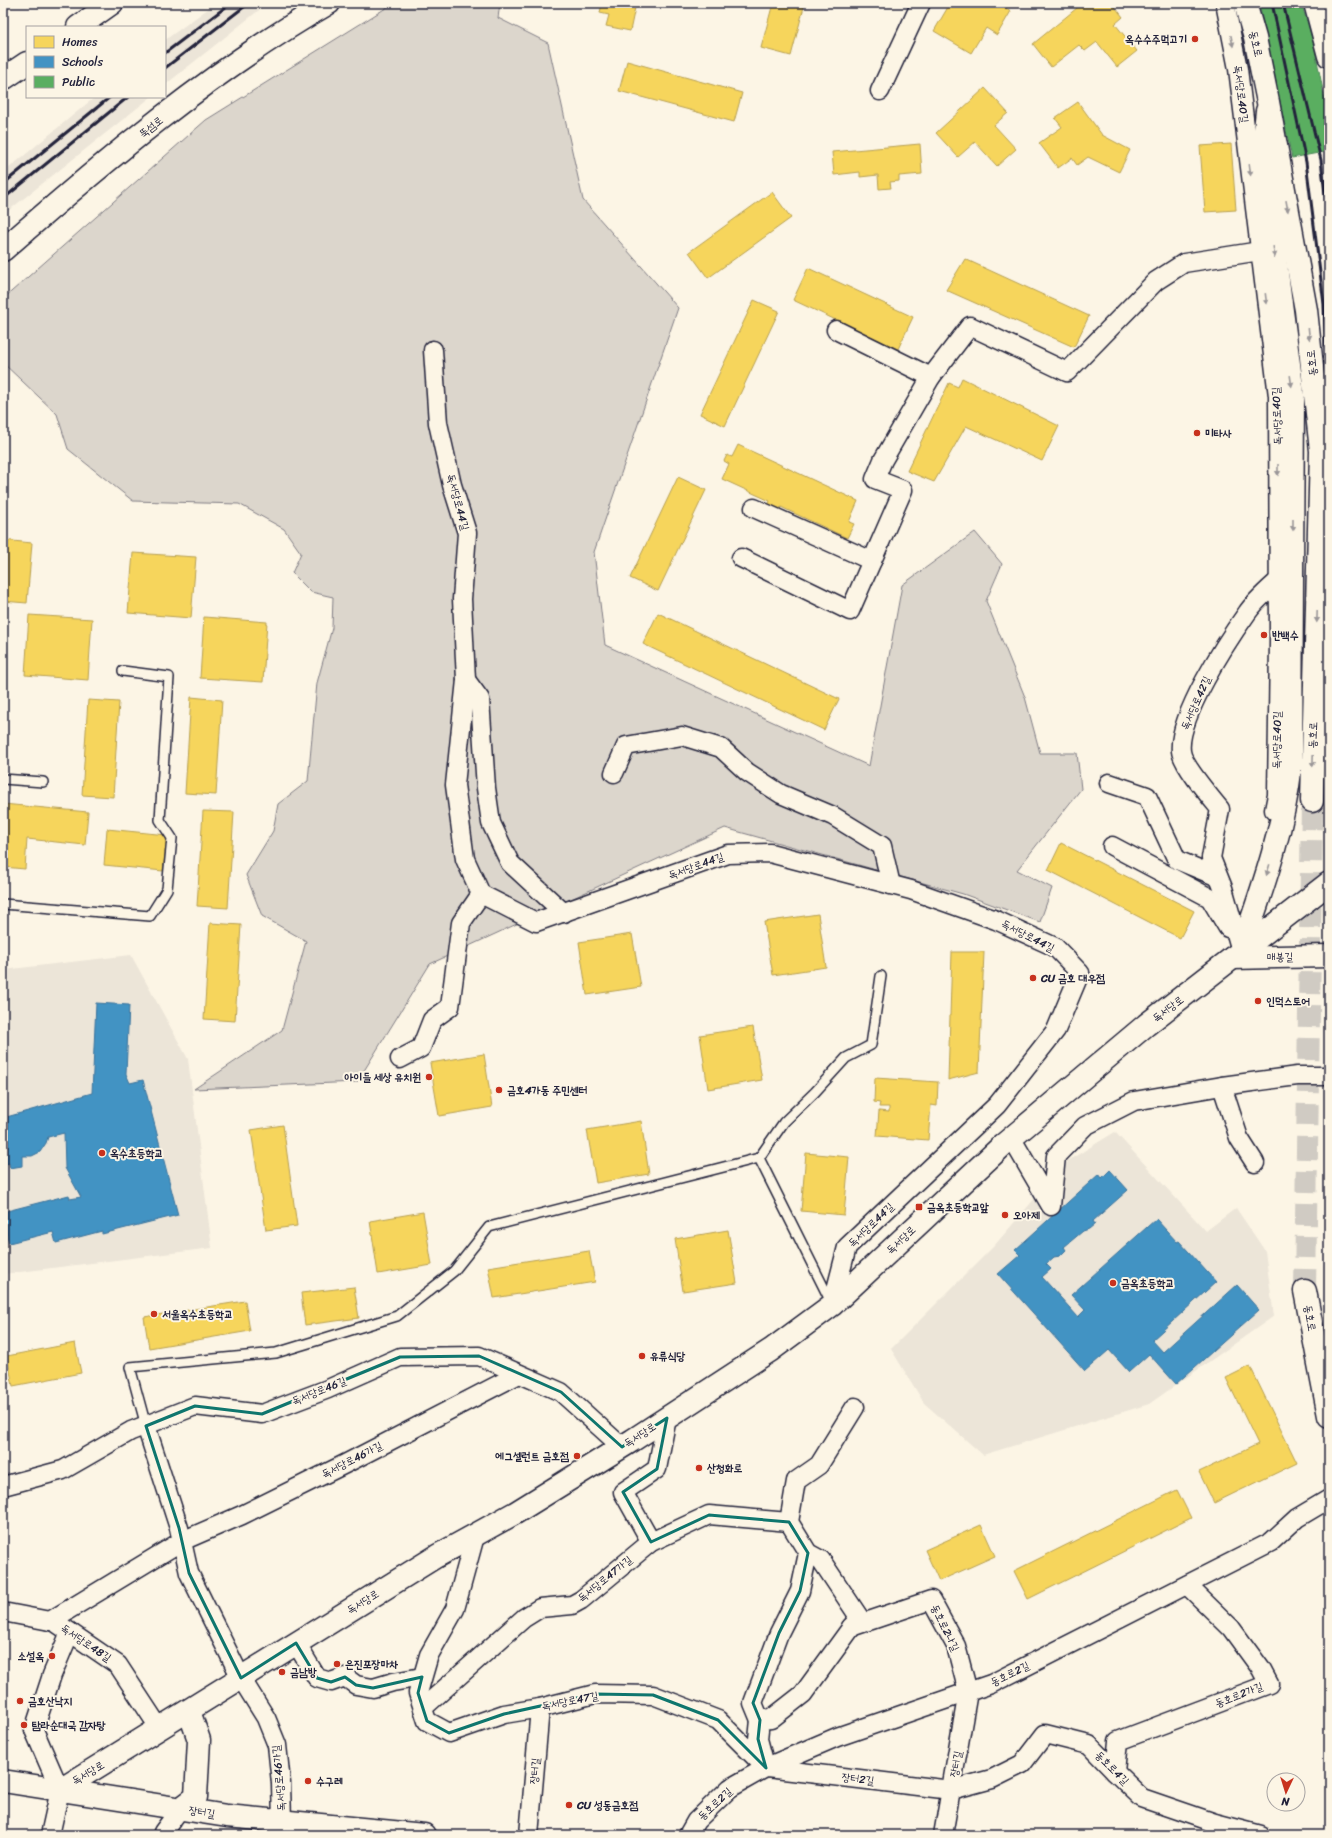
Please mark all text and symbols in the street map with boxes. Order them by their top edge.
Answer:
legend [26,26,166,98]
street label: 동호로 [1244,29,1268,59]
place label: 옥수수주먹고기 [1125,30,1187,49]
text: Homes [62,31,98,53]
marker: 옥수수주먹고기 [1190,34,1200,44]
one-way arrow [1230,35,1236,47]
text: Schools [62,51,103,73]
street label: 독서당로40길 [1228,64,1254,124]
text: Public [62,71,95,93]
street label: 뚝섬로 [135,111,167,143]
one-way arrow [1247,164,1253,176]
one-way arrow [1284,199,1290,212]
one-way arrow [1271,246,1278,258]
one-way arrow [1263,293,1269,305]
one-way arrow [1306,328,1312,340]
street label: 동호로 [1301,349,1323,377]
one-way arrow [1288,375,1294,387]
street label: 독서당로40길 [1266,386,1288,445]
place label: 미타사 [1205,424,1232,443]
marker: 미타사 [1192,428,1202,438]
one-way arrow [1275,464,1281,477]
street label: 독서당로44길 [441,472,475,533]
one-way arrow [1290,519,1296,532]
one-way arrow [1314,611,1320,624]
place label: 반백수 [1272,626,1299,645]
marker: 반백수 [1259,630,1269,640]
street label: 독서당로42길 [1176,673,1216,733]
street label: 독서당로40길 [1267,711,1287,769]
street label: 동호로 [1303,721,1323,749]
one-way arrow [1309,755,1316,767]
street label: 독서당로44길 [665,847,727,885]
one-way arrow [1265,864,1271,876]
street label: 독서당로44길 [998,914,1058,958]
street label: 매봉길 [1267,947,1294,967]
place label: CU 금호 대우점 [1040,969,1105,988]
marker: CU 금호 대우점 [1028,973,1038,983]
street label: 독서당로 [1148,991,1188,1027]
place label: 인덕스토어 [1266,992,1310,1011]
marker: 인덕스토어 [1253,996,1263,1006]
place label: 아이들 세상 유치원 [344,1068,421,1087]
marker: 아이들 세상 유치원 [424,1072,434,1082]
place label: 금호4가동 주민센터 [507,1081,588,1100]
marker: 금호4가동 주민센터 [494,1085,504,1095]
place label: 옥수초등학교 [110,1144,163,1163]
marker: 옥수초등학교 [97,1148,107,1158]
street label: 독서당로44길 [844,1198,899,1252]
place label: 금옥초등학교앞 [927,1198,989,1217]
marker: 금옥초등학교앞 [914,1202,924,1212]
place label: 오아제 [1013,1206,1040,1225]
marker: 오아제 [1000,1210,1010,1220]
street label: 독서당로 [882,1221,921,1259]
place label: 금옥초등학교 [1121,1274,1174,1293]
marker: 금옥초등학교 [1108,1278,1118,1288]
street label: 동호로 [1298,1303,1322,1333]
place label: 서울옥수초등학교 [162,1305,233,1324]
marker: 서울옥수초등학교 [149,1309,159,1319]
place label: 유류식당 [650,1347,686,1366]
marker: 유류식당 [637,1351,647,1361]
street label: 독서당로46길 [289,1371,349,1411]
street label: 독서당로 [620,1417,660,1453]
street label: 독서당로46가길 [318,1436,386,1483]
place label: 에그셀런트 금호점 [495,1447,569,1466]
marker: 에그셀런트 금호점 [572,1451,582,1461]
place label: 산청화로 [707,1459,743,1478]
marker: 산청화로 [694,1463,704,1473]
street label: 독서당로47가길 [573,1551,637,1607]
street label: 독서당로 [343,1584,383,1619]
street label: 동호로2나길 [925,1601,965,1655]
street label: 독서당로48길 [57,1619,115,1667]
place label: 소설옥 [17,1647,44,1666]
marker: 소설옥 [47,1651,57,1661]
place label: 은진포장마차 [345,1655,398,1674]
street label: 동호로2길 [987,1656,1033,1692]
marker: 은진포장마차 [332,1659,342,1669]
place label: 금남방 [290,1663,317,1682]
marker: 금남방 [277,1667,287,1677]
street label: 동호로2가길 [1212,1677,1266,1713]
street label: 독서당로47길 [540,1686,600,1716]
place label: 금호산낙지 [28,1692,72,1711]
marker: 금호산낙지 [15,1696,25,1706]
place label: 탐라순대국 감자탕 [32,1716,106,1735]
marker: 탐라순대국 감자탕 [19,1720,29,1730]
street label: 독서당로46가길 [267,1744,291,1812]
street label: 동호로4길 [1090,1746,1134,1790]
street label: 장터길 [944,1749,968,1779]
street label: 독서당로 [68,1756,108,1790]
street label: 장터길 [524,1757,546,1785]
street label: 장터2길 [841,1768,876,1790]
place label: 수구레 [316,1772,343,1791]
north arrow [1266,1772,1306,1812]
marker: 수구레 [303,1776,313,1786]
street label: 동호로2길 [693,1783,737,1825]
text: N [1280,1792,1291,1811]
place label: CU 성동금호점 [576,1796,638,1815]
marker: CU 성동금호점 [564,1800,574,1810]
street label: 장터길 [187,1801,217,1823]

